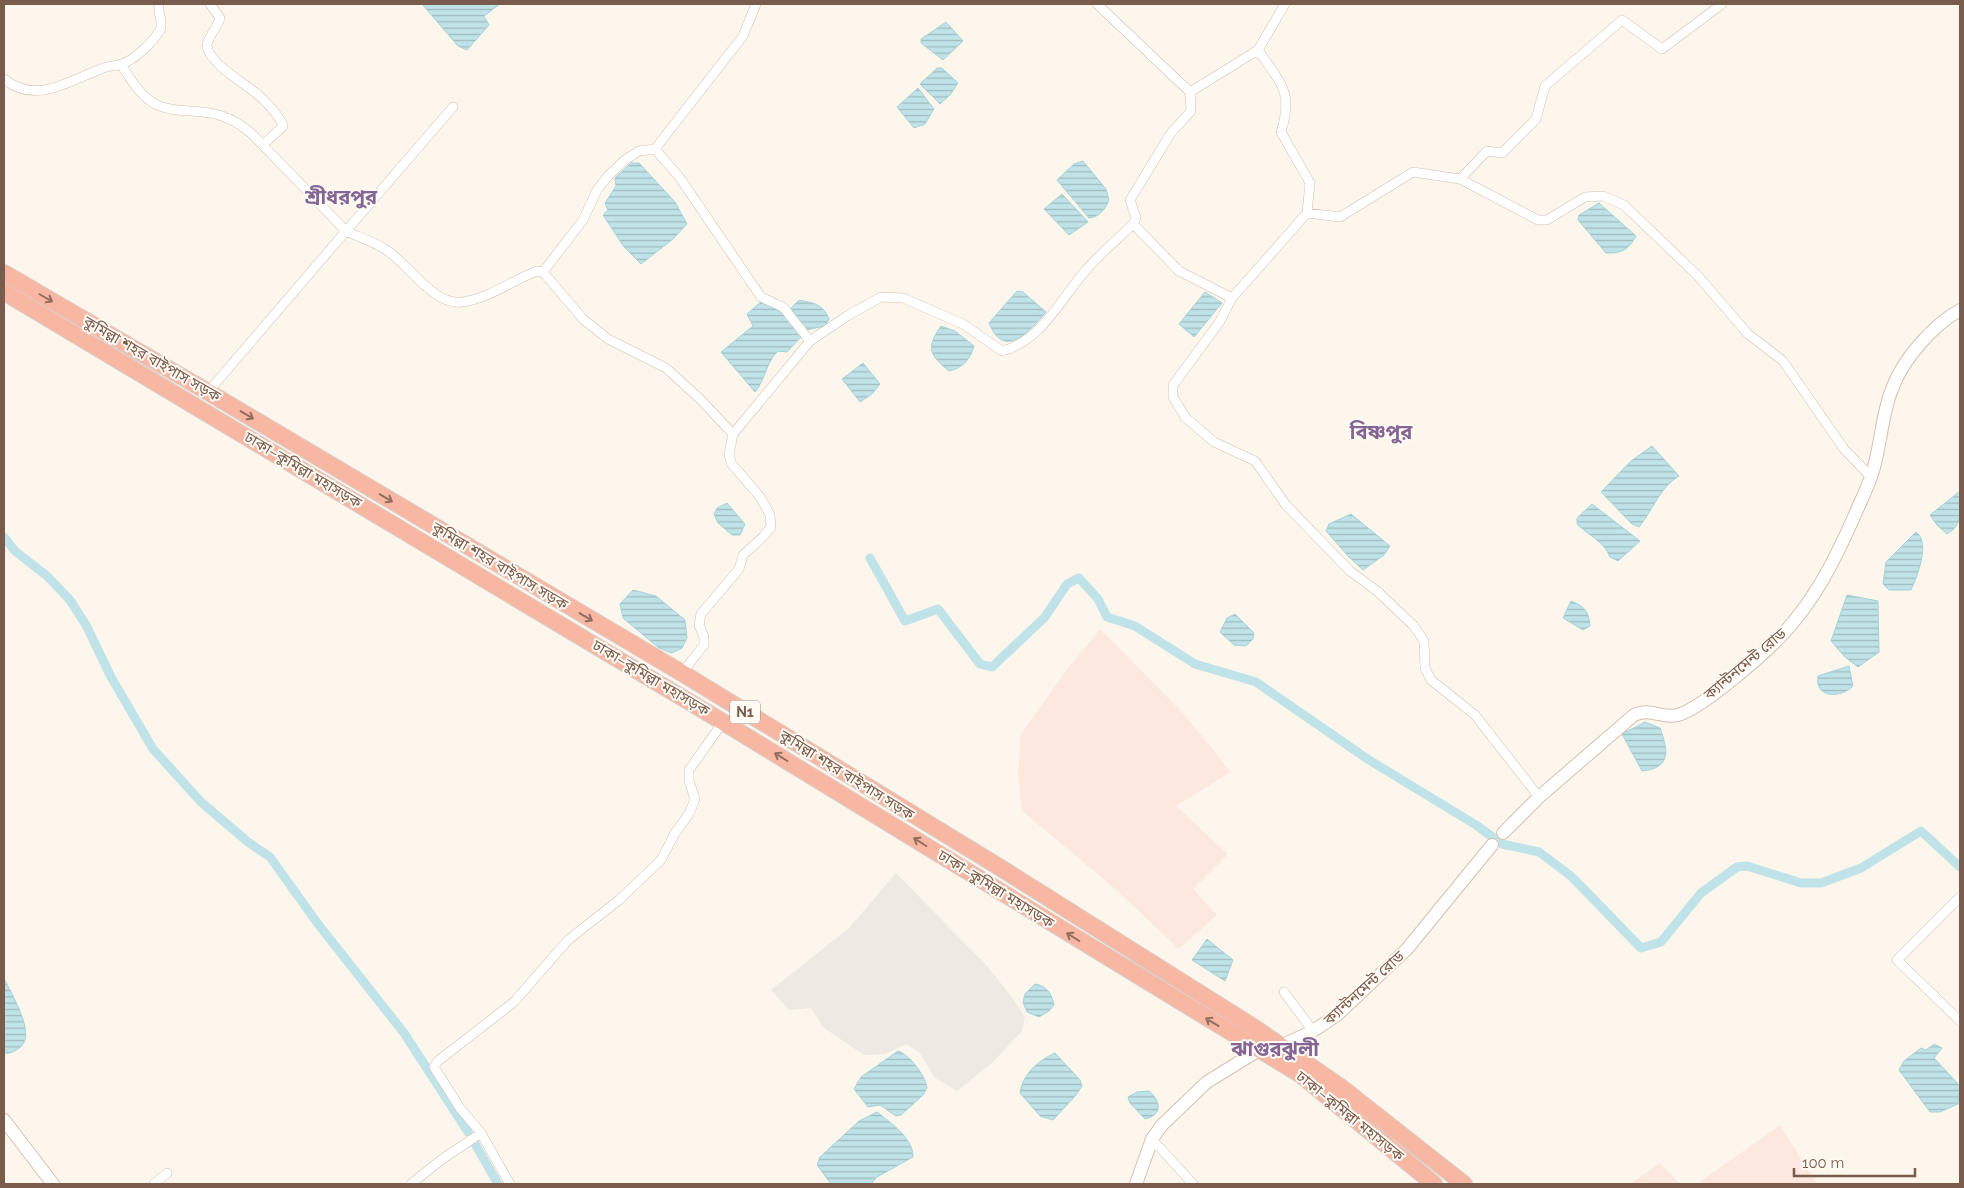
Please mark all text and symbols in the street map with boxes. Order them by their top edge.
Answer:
district label: শ্রীধরপুর [304,185,378,209]
one-way arrow [38,293,53,303]
street label: কুমিল্লা শহর বাইপাস সড়ক [79,312,224,406]
one-way arrow [239,410,253,420]
district label: বিষ্ণপুর [1349,420,1413,444]
street label: ঢাকা–কুমিল্লা মহাসড়ক [240,427,366,512]
one-way arrow [379,493,393,503]
street label: কুমিল্লা শহর বাইপাস সড়ক [428,518,572,614]
one-way arrow [579,612,593,622]
street label: ক্যান্টনমেন্ট রোড [1700,624,1790,704]
street label: ঢাকা–কুমিল্লা মহাসড়ক [588,635,714,720]
road number: N1 [730,700,760,724]
street label: কুমিল্লা শহর বাইপাস সড়ক [776,726,918,824]
one-way arrow [775,752,789,762]
one-way arrow [913,837,927,847]
street label: ঢাকা–কুমিল্লা মহাসড়ক [934,846,1058,932]
one-way arrow [1067,931,1081,941]
street label: ক্যান্টনমেন্ট রোড [1319,947,1408,1029]
one-way arrow [1205,1016,1219,1026]
district label: ঝাগুরঝুলী [1230,1037,1319,1061]
street label: ঢাকা–কুমিল্লা মহাসড়ক [1292,1066,1408,1165]
scale bar [1794,1146,1915,1178]
text: 100 m [1802,1154,1844,1172]

